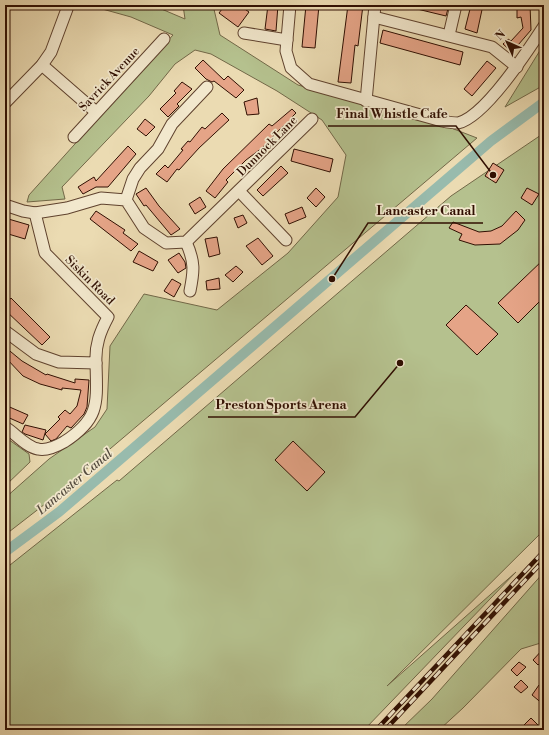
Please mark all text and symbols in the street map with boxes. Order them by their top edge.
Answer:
north arrow [487,22,527,62]
text: N [493,27,509,44]
street label: Savrick Avenue [76,44,143,115]
callout: Final Whistle Cafe [328,101,456,126]
text: Final Whistle Cafe [336,106,448,122]
street label: Dunnock Lane [234,113,301,180]
callout: Lancaster Canal [368,198,483,223]
text: Lancaster Canal [376,203,476,219]
street label: Siskin Road [62,253,118,308]
callout: Preston Sports Arena [208,392,355,417]
text: Preston Sports Arena [215,397,348,413]
water label: Lancaster Canal [33,445,116,519]

